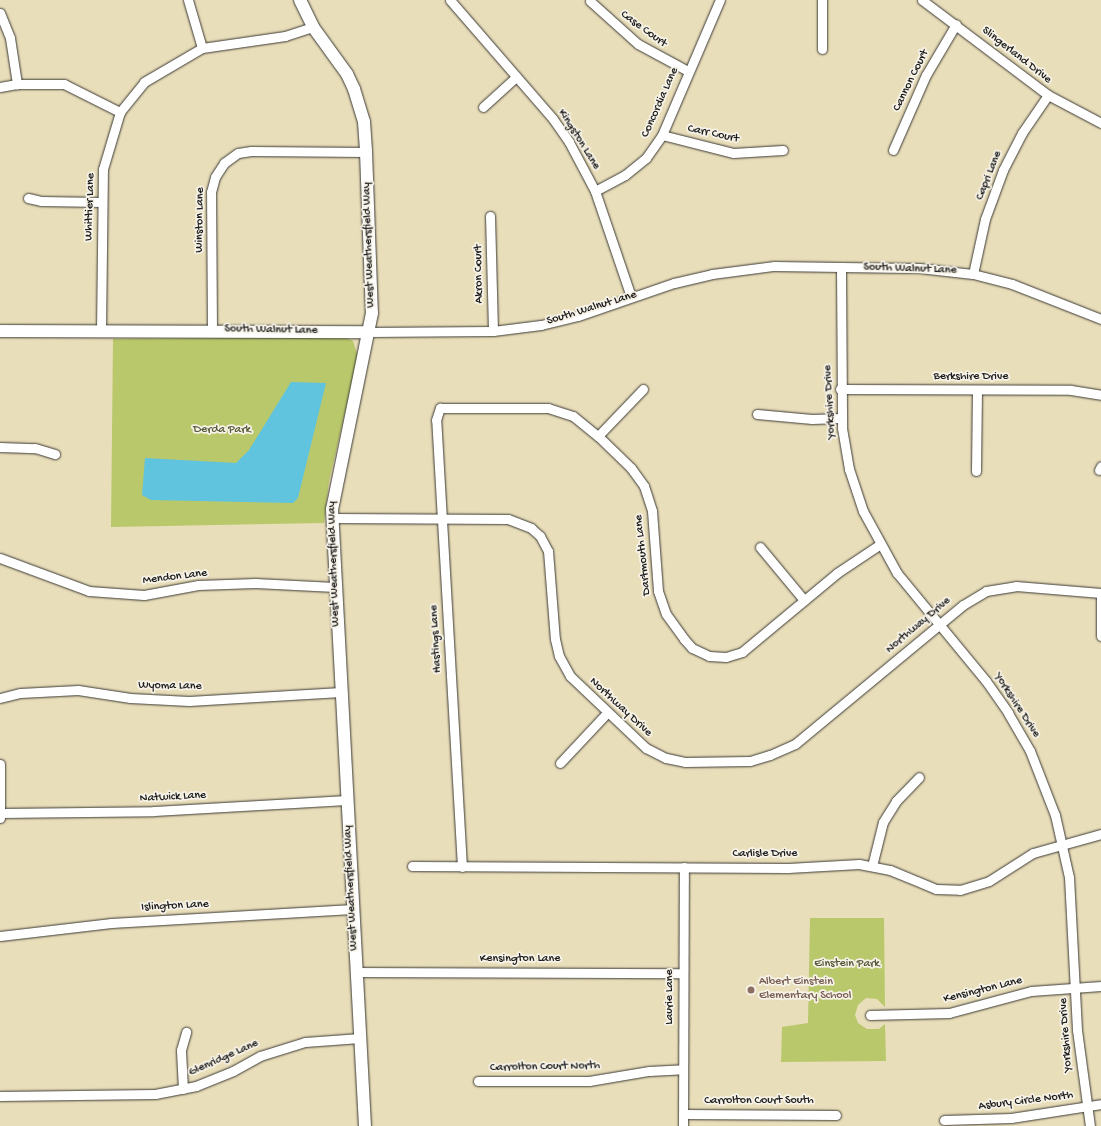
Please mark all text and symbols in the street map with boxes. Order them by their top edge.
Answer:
street label: Case Court [617,8,669,52]
street label: Slingerland Drive [978,24,1054,88]
street label: Cannon Court [891,48,933,114]
street label: Concordia Lane [639,66,683,140]
street label: Kingston Lane [554,107,602,173]
street label: Carr Court [686,123,740,147]
street label: Capri Lane [974,149,1006,203]
street label: Whittier Lane [83,173,99,241]
street label: West Weathersfield Way [361,182,379,308]
street label: Winston Lane [193,187,209,253]
street label: Akron Court [472,244,488,304]
street label: South Walnut Lane [863,261,957,279]
street label: South Walnut Lane [545,288,639,330]
street label: South Walnut Lane [224,323,318,339]
street label: Yorkshire Drive [822,365,840,439]
street label: Berkshire Drive [934,371,1008,385]
park label: Derda Park [193,424,251,438]
street label: West Weathersfield Way [326,501,344,627]
street label: Dartmouth Lane [633,514,655,596]
street label: Mendon Lane [142,567,208,589]
street label: Northway Drive [884,595,954,657]
street label: Hastings Lane [428,605,446,673]
street label: Yorkshire Drive [990,671,1042,741]
street label: Northway Drive [586,675,654,741]
street label: Wyoma Lane [138,679,202,695]
street label: Natwick Lane [139,789,207,807]
street label: West Weathersfield Way [342,825,362,951]
street label: Carlisle Drive [733,848,797,862]
street label: Islington Lane [141,898,209,916]
street label: Kensington Lane [480,953,560,967]
park label: Einstein Park [814,958,880,972]
street label: Laurie Lane [664,969,678,1025]
street label: Kensington Lane [942,974,1024,1008]
place label: Albert Einstein Elementary School [759,976,851,1004]
marker: Albert Einstein Elementary School [746,985,756,995]
street label: Yorkshire Drive [1057,997,1077,1073]
street label: Glenridge Lane [187,1037,261,1081]
street label: Carrolton Court North [490,1060,600,1076]
street label: Asbury Circle North [978,1089,1074,1115]
street label: Carrolton Court South [704,1095,814,1109]

